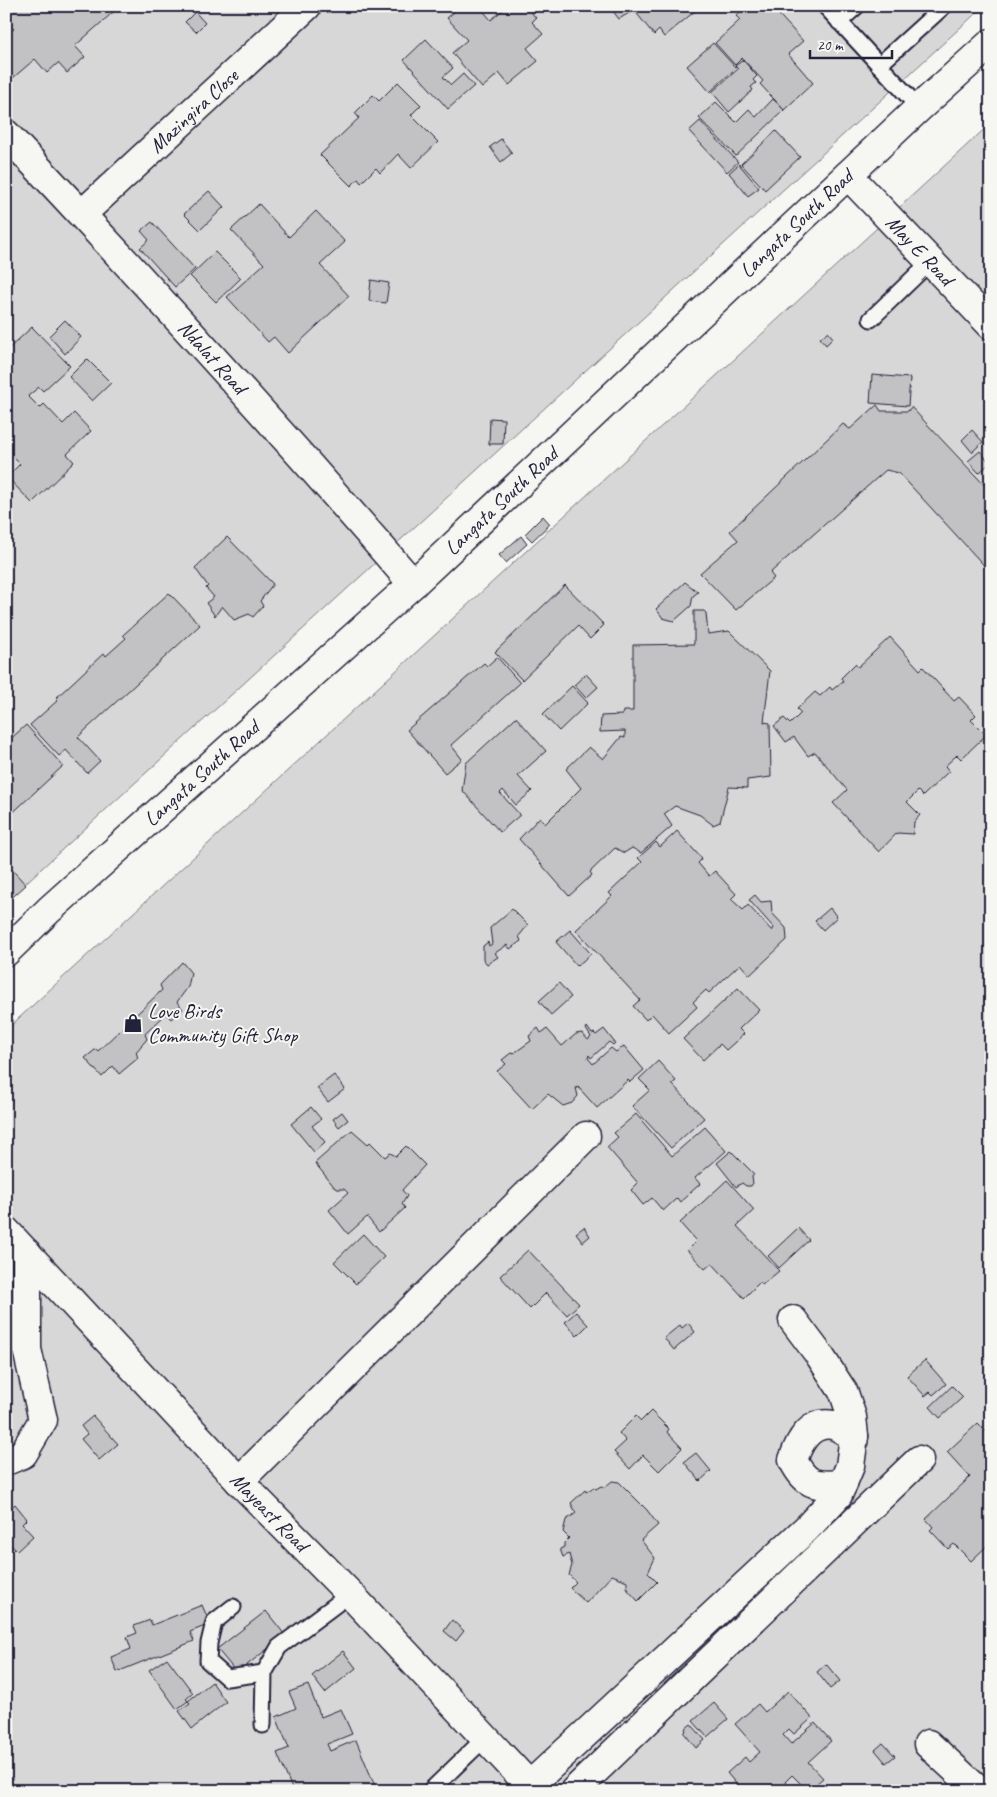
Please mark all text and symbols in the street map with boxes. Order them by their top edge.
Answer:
scale bar [810,28,892,60]
text: 20 m [817,36,844,55]
street label: Mazingira Close [144,62,245,159]
street label: Langata South Road [734,162,860,283]
street label: May E Road [880,210,962,293]
street label: Ndalat Road [173,315,255,402]
street label: Langata South Road [439,439,565,561]
street label: Langata South Road [138,713,267,832]
place label: Love Birds Community Gift Shop [148,998,298,1048]
shop icon: Love Birds Community Gift Shop [122,1012,144,1034]
street label: Mayeast Road [225,1467,317,1560]

